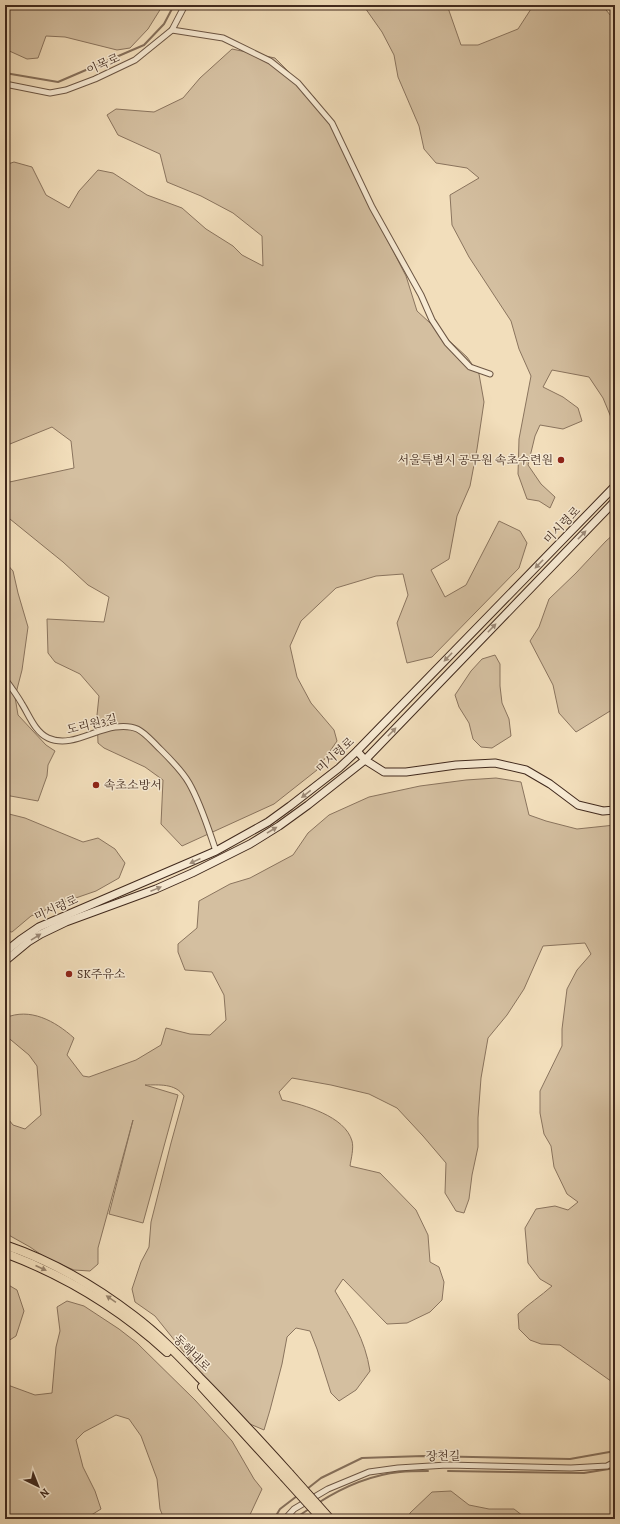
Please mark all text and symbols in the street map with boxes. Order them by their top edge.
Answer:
street label: 이목로 [84,49,123,78]
place label: 서울특별시 공무원 속초수련원 [398,452,553,468]
marker: 서울특별시 공무원 속초수련원 [556,455,566,465]
street label: 미시령로 [540,502,584,547]
one-way arrow [578,529,587,540]
one-way arrow [534,559,544,569]
one-way arrow [487,623,497,633]
one-way arrow [443,652,453,662]
street label: 도리원3길 [65,710,119,738]
one-way arrow [387,727,397,737]
street label: 미시령로 [312,733,358,776]
place label: 속초소방서 [104,777,162,793]
marker: 속초소방서 [91,780,101,790]
one-way arrow [300,790,311,798]
one-way arrow [266,827,278,834]
one-way arrow [189,858,201,864]
one-way arrow [151,885,163,891]
street label: 미시령로 [32,891,81,925]
one-way arrow [31,933,41,941]
place label: SK주유소 [77,966,126,982]
marker: SK주유소 [64,969,74,979]
one-way arrow [35,1265,47,1271]
one-way arrow [106,1295,117,1303]
street label: 동해대로 [170,1331,214,1375]
street label: 장천길 [425,1448,461,1464]
north arrow [18,1466,58,1506]
text: N [36,1485,53,1501]

